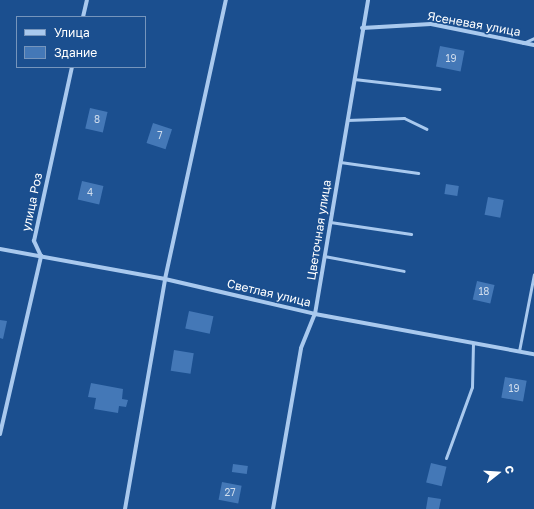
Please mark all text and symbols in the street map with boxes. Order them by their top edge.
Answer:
street label: Ясеневая улица [426,9,522,39]
legend [16,16,146,68]
text: Улица [54,25,90,40]
text: Здание [54,45,97,60]
house number: 19 [446,53,456,65]
house number: 8 [94,114,100,126]
house number: 7 [157,130,163,142]
street label: улица Роз [19,171,45,233]
street label: Цветочная улица [304,179,334,281]
house number: 4 [87,187,93,199]
street label: Светлая улица [225,276,313,310]
house number: 18 [479,286,489,298]
house number: 19 [509,383,519,395]
north arrow [478,453,518,493]
text: С [503,464,517,475]
house number: 27 [224,487,236,499]

